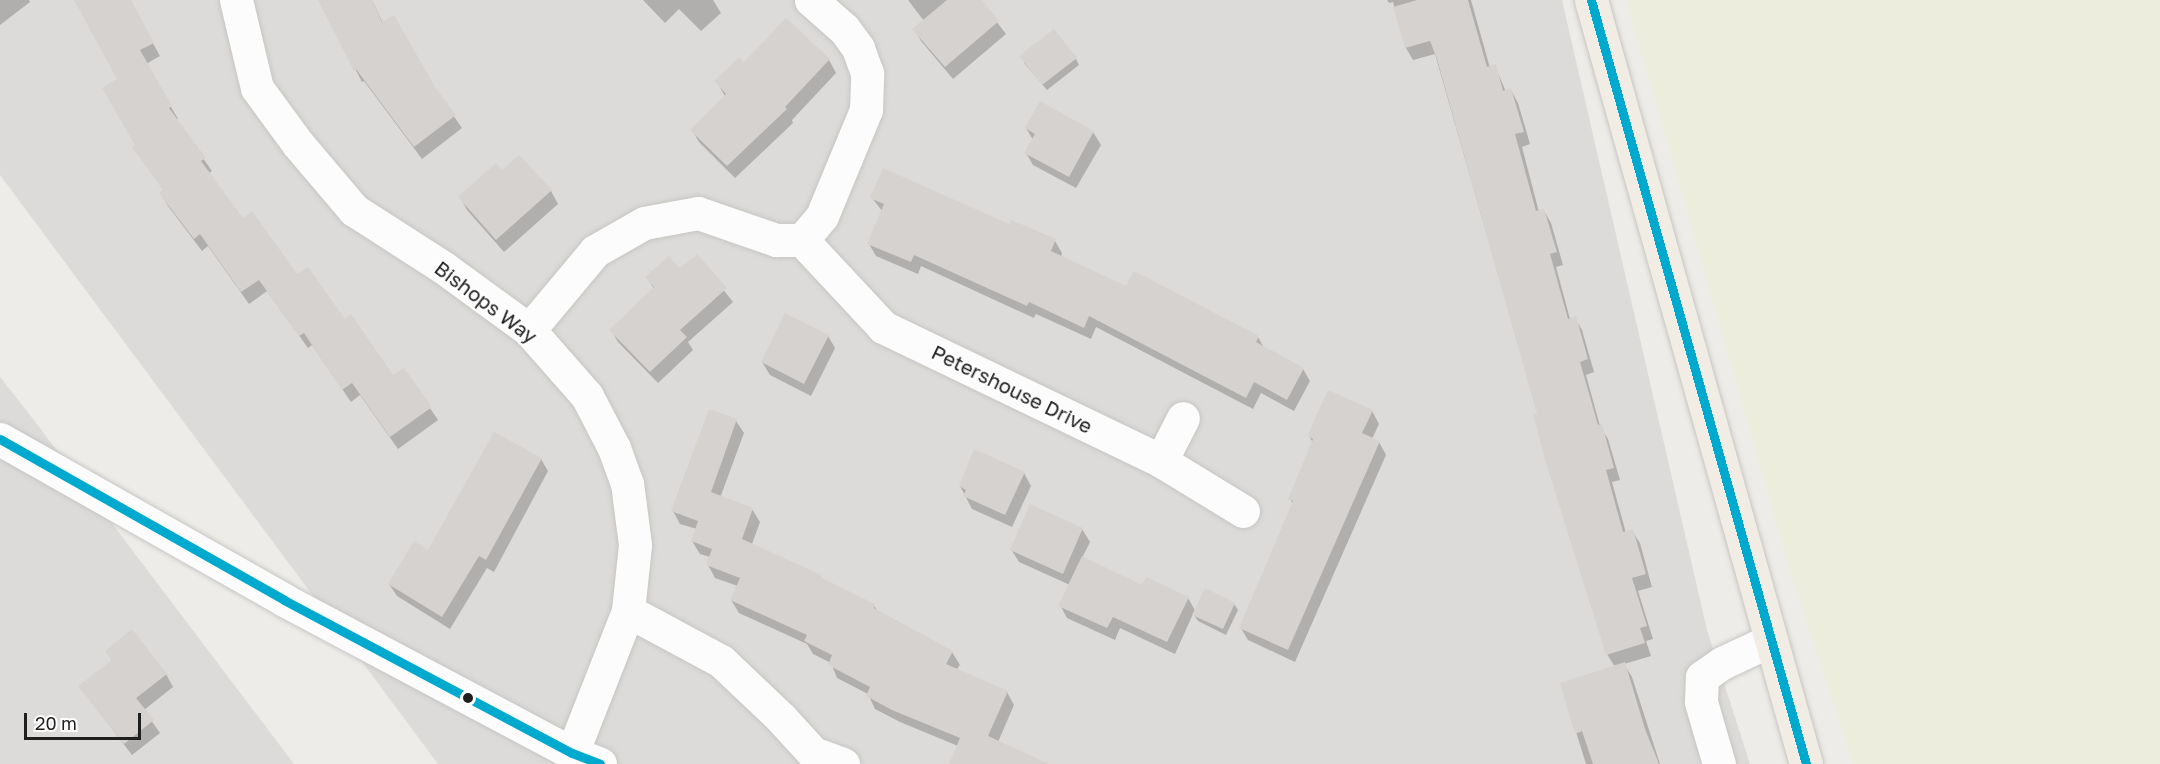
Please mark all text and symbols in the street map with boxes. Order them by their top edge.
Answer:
street label: Bishops Way [430,256,542,348]
street label: Petershouse Drive [928,340,1096,438]
unlabelled marker [462,692,474,704]
scale bar [27,701,144,739]
text: 20 m [35,712,77,734]

